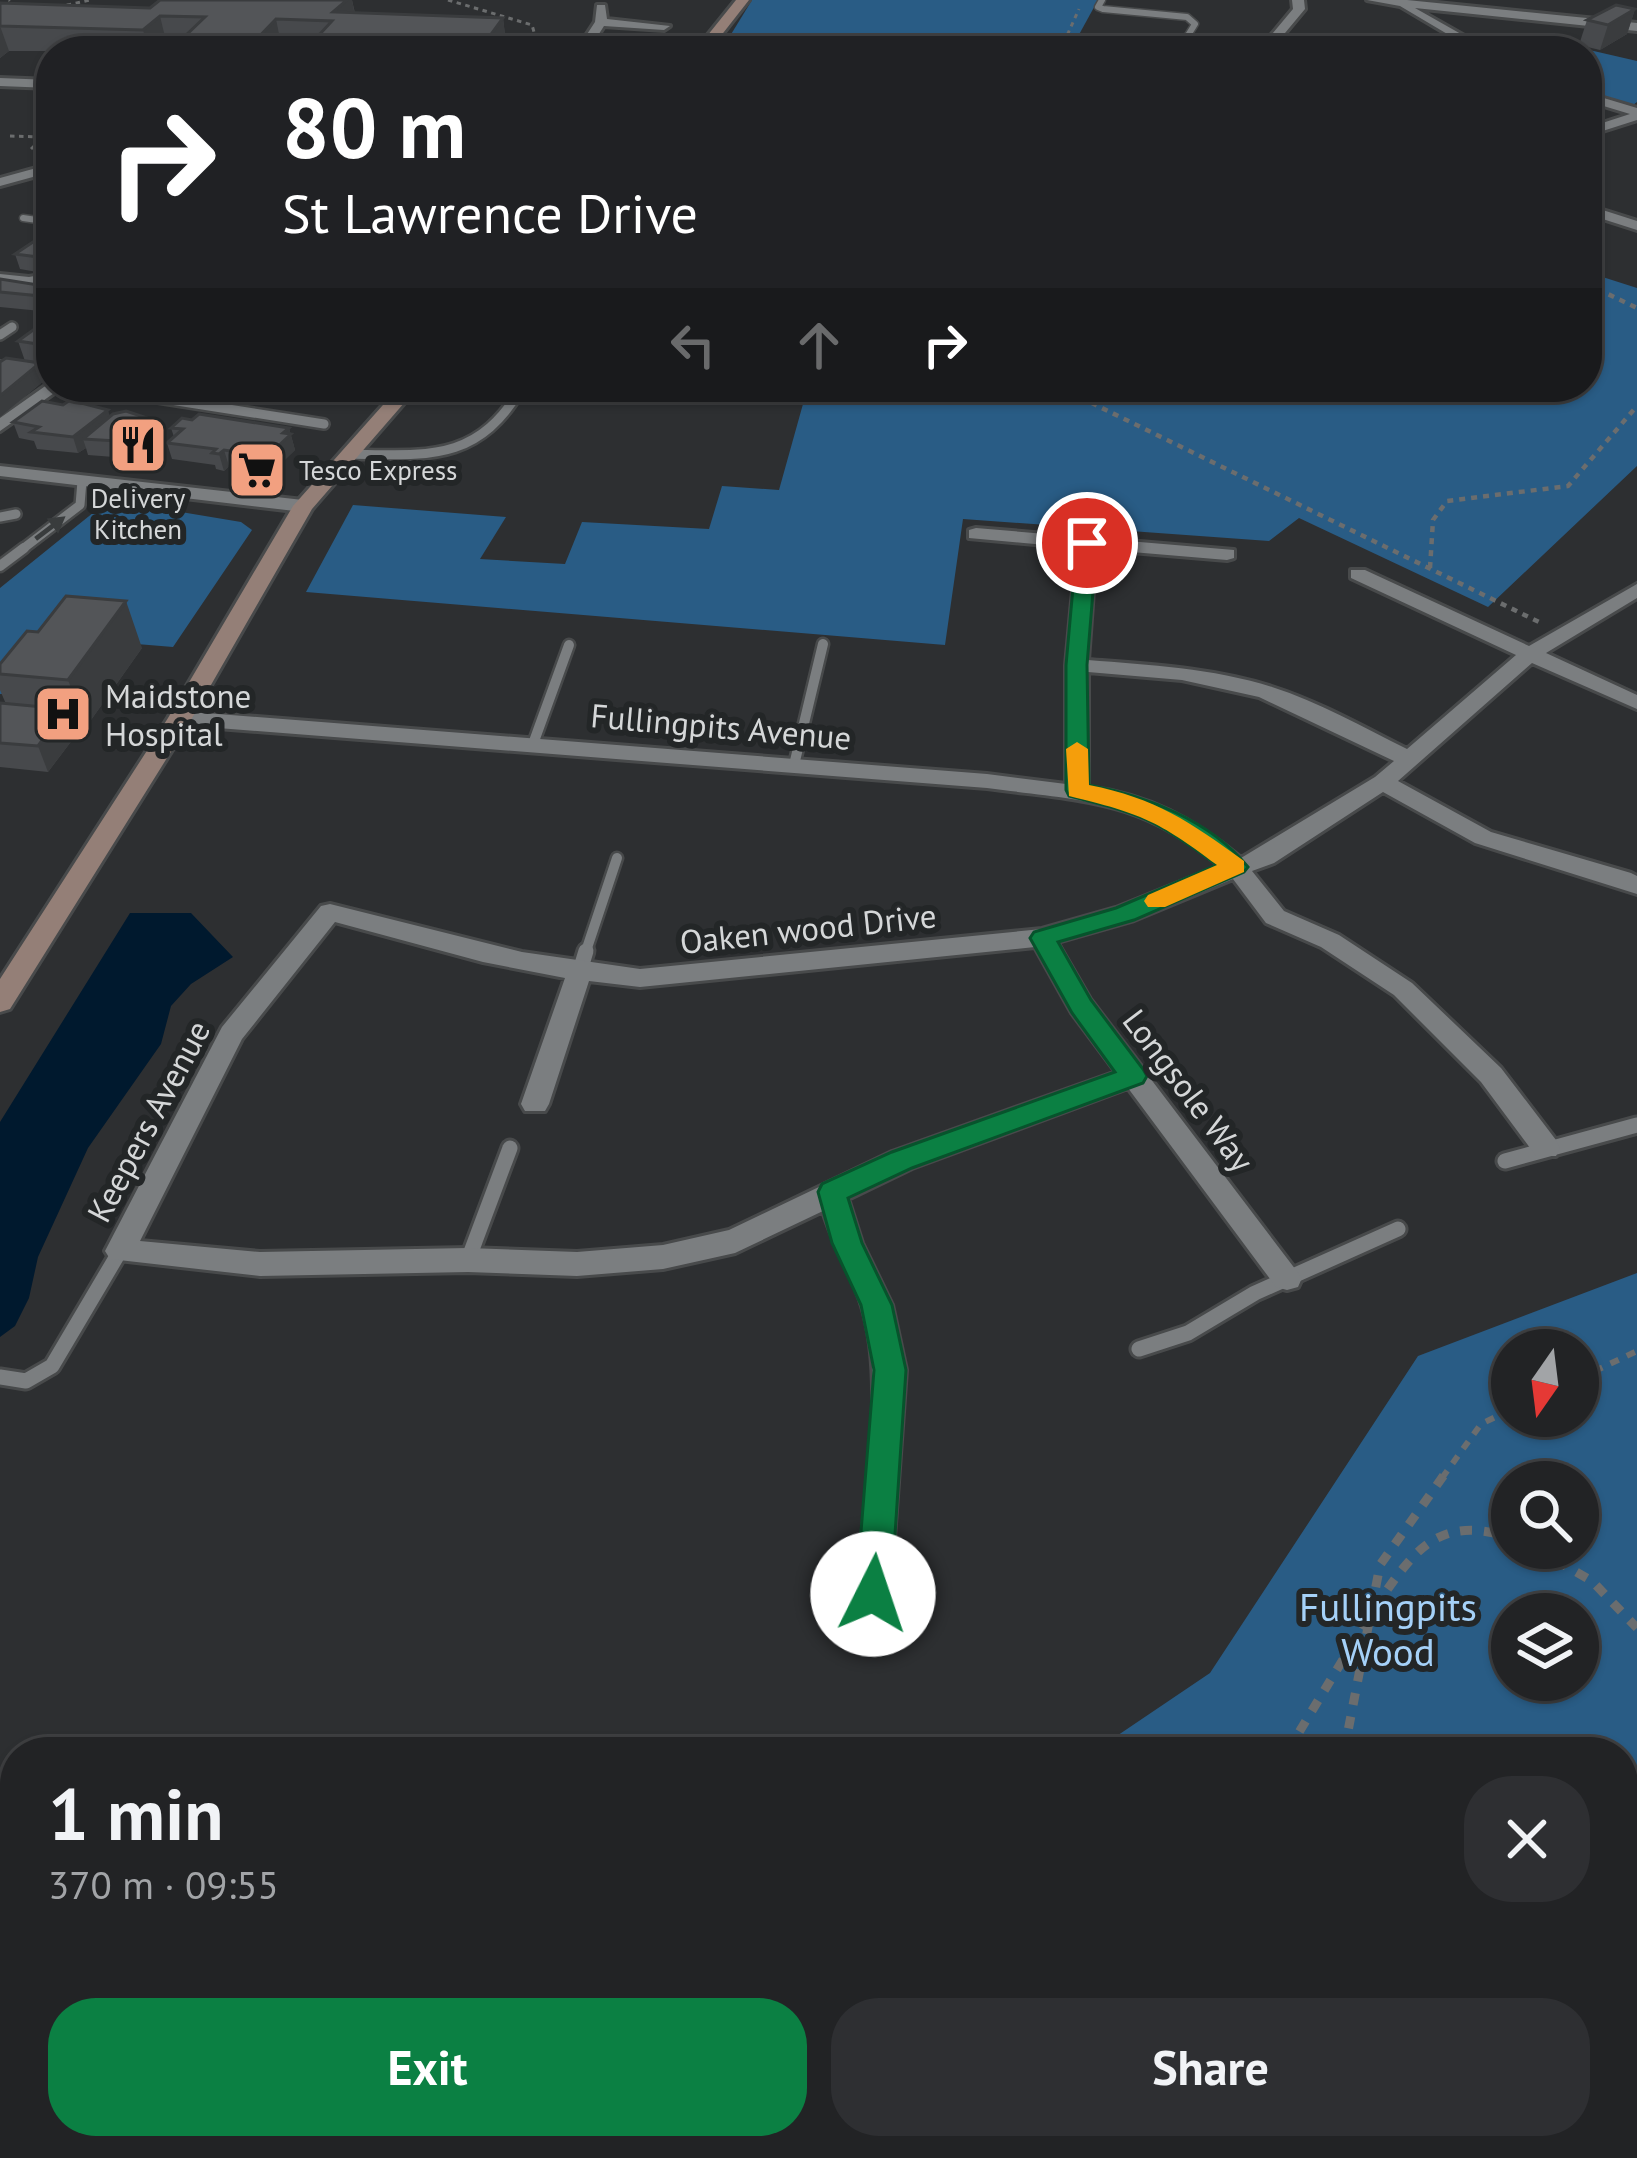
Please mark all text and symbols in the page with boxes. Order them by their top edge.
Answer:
text: 80 m [282,72,466,181]
icon: right [84,84,240,240]
text: St Lawrence Drive [282,178,698,248]
icon: left [660,312,726,378]
icon: ahead [786,312,852,378]
icon: right [912,312,978,378]
restaurant icon: Delivery Kitchen [107,414,169,476]
supermarket icon: Tesco Express [226,439,288,501]
place label: Tesco Express [299,453,457,487]
place label: Delivery Kitchen [91,481,186,546]
pin [1036,492,1138,594]
icon: arrive [1054,510,1120,576]
one-way arrow [34,516,66,540]
place label: Maidstone Hospital [105,674,251,755]
hospital icon: Maidstone Hospital [32,683,94,745]
street label: Fullingpits Avenue [589,693,853,759]
street label: Oaken wood Drive [678,893,938,963]
street label: Longsole Way [1114,1000,1264,1180]
street label: Keepers Avenue [77,1013,219,1229]
north arrow [1491,1329,1599,1437]
map controls [1491,1329,1599,1701]
button: search [1491,1461,1599,1569]
position arrow [810,1531,936,1657]
park label: Fullingpits Wood [1299,1581,1477,1677]
button: layers [1491,1593,1599,1701]
text: 1 min [48,1767,224,1860]
button: close [1464,1776,1590,1902]
text: 370 m · 09:55 [48,1859,279,1910]
button: Exit [48,1998,807,2136]
button: Share [831,1998,1590,2136]

